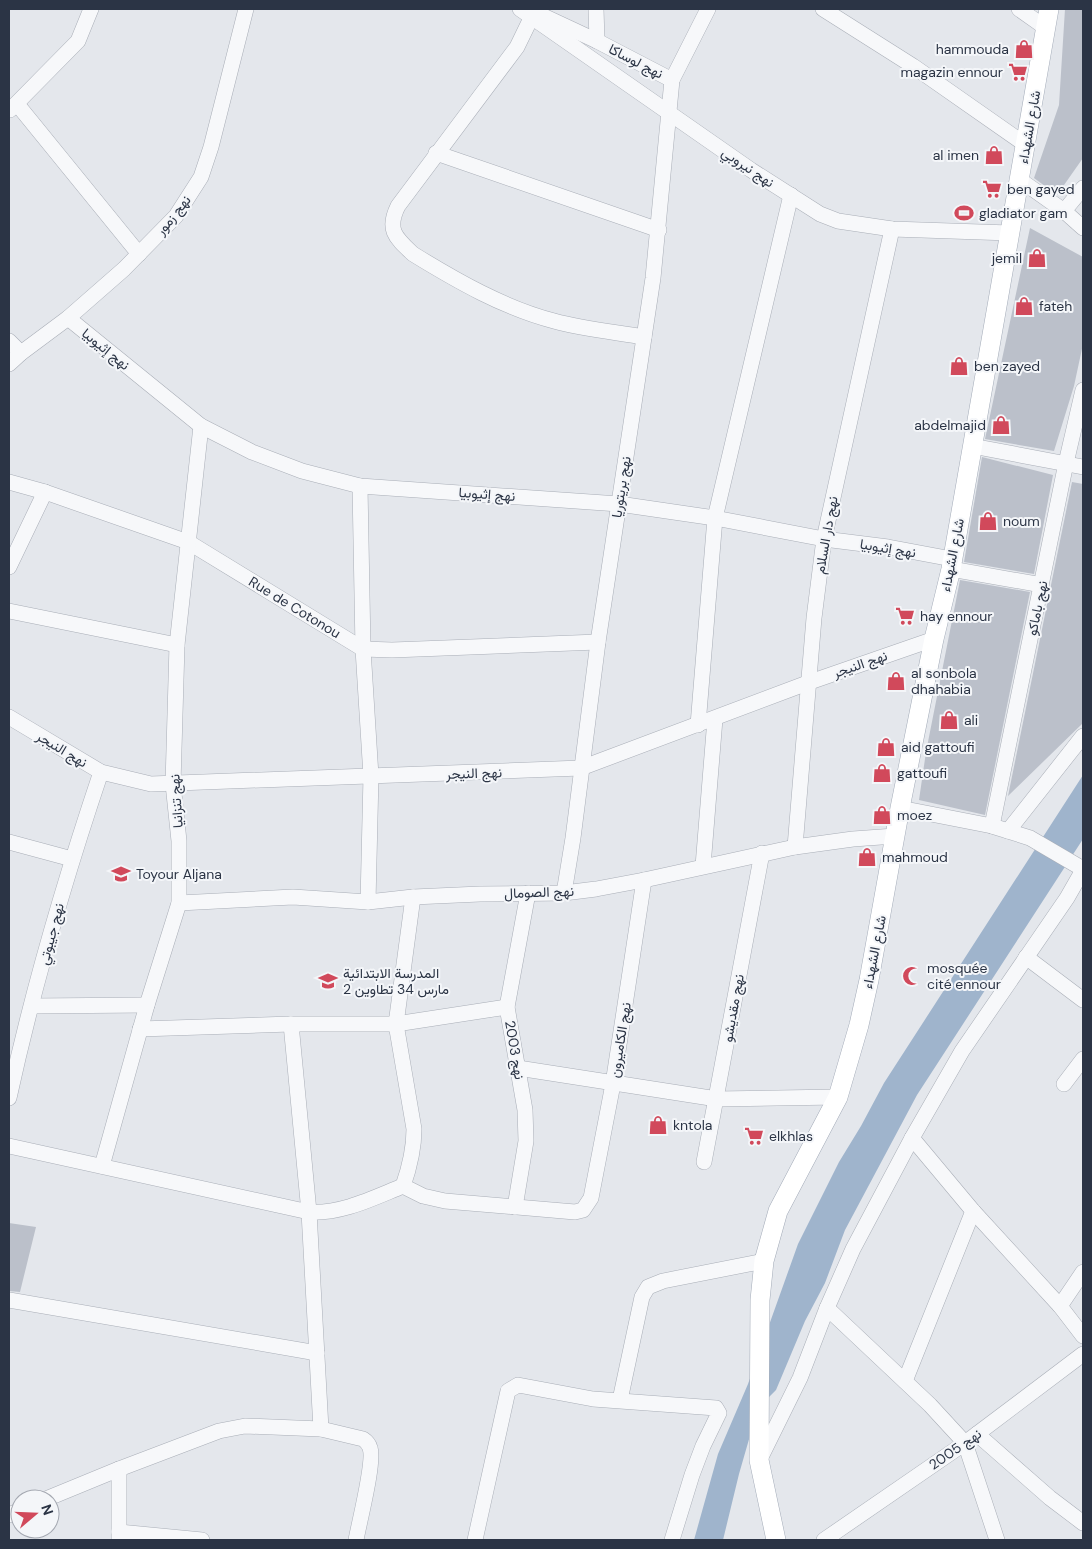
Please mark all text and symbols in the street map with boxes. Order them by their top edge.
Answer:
shop icon: hammouda [1013,38,1035,60]
street label: نهج لوساكا [605,40,666,84]
place label: hammouda [936,40,1009,58]
supermarket icon: magazin ennour [1007,61,1029,83]
place label: magazin ennour [900,63,1003,81]
street label: شارع الشهداء [1014,89,1046,166]
street label: نهج نيروبي [716,143,778,194]
shop icon: al imen [983,144,1005,166]
place label: al imen [933,146,979,164]
supermarket icon: ben gayed [981,178,1003,200]
place label: ben gayed [1007,180,1075,198]
street label: نهج زمور [151,191,196,241]
sports icon: gladiator gam [953,202,975,224]
place label: gladiator gam [979,204,1068,222]
shop icon: jemil [1026,247,1048,269]
place label: jemil [991,249,1022,267]
shop icon: fateh [1013,295,1035,317]
place label: fateh [1039,297,1072,315]
street label: نهج إثيوبيا [77,324,134,375]
shop icon: ben zayed [948,355,970,377]
place label: ben zayed [974,357,1040,375]
shop icon: abdelmajid [990,414,1012,436]
place label: abdelmajid [914,416,986,434]
street label: نهج بريتوريا [607,455,637,519]
street label: نهج إثيوبيا [458,483,516,507]
street label: نهج دار السلام [810,495,844,576]
shop icon: noum [977,510,999,532]
place label: noum [1003,512,1040,530]
street label: شارع الشهداء [936,517,970,594]
street label: نهج إثيوبيا [858,535,917,563]
street label: Rue de Cotonou [245,572,344,642]
street label: نهج باماكو [1022,579,1054,638]
supermarket icon: hay ennour [894,605,916,627]
place label: hay ennour [920,607,993,625]
street label: نهج النيجر [829,646,890,684]
place label: al sonbola dhahabia [911,664,977,698]
shop icon: al sonbola dhahabia [885,670,907,692]
shop icon: ali [938,709,960,731]
place label: ali [964,711,978,729]
street label: نهج النيجر [31,726,91,773]
shop icon: aid gattoufi [875,736,897,758]
place label: aid gattoufi [901,738,975,756]
shop icon: gattoufi [871,762,893,784]
street label: نهج النيجر [445,763,503,785]
place label: gattoufi [897,764,947,782]
street label: نهج تنزانيا [165,773,189,829]
shop icon: moez [871,804,893,826]
place label: moez [897,806,932,824]
shop icon: mahmoud [856,846,878,868]
place label: mahmoud [882,848,948,866]
school or university icon: Toyour Aljana [110,863,132,885]
place label: Toyour Aljana [136,865,222,883]
street label: نهج الصومال [504,882,574,904]
street label: نهج جيبوتي [34,901,71,968]
street label: شارع الشهداء [858,914,892,991]
place label: mosquée cité ennour [927,959,1001,993]
place label: المدرسة الابتدائية 2 مارس 34 تطاوين [343,964,449,998]
mosque icon: mosquée cité ennour [901,965,923,987]
school or university icon: المدرسة الابتدائية 2 مارس 34 تطاوين [317,970,339,992]
street label: نهج مقديشو [718,973,750,1044]
street label: نهج الكاميرون [605,1001,637,1079]
street label: نهج 2003 [499,1019,529,1081]
shop icon: kntola [647,1114,669,1136]
place label: kntola [673,1116,712,1134]
supermarket icon: elkhlas [743,1125,765,1147]
place label: elkhlas [769,1127,813,1145]
street label: نهج 2005 [925,1424,986,1475]
north arrow [10,1489,60,1539]
text: N [37,1502,57,1518]

